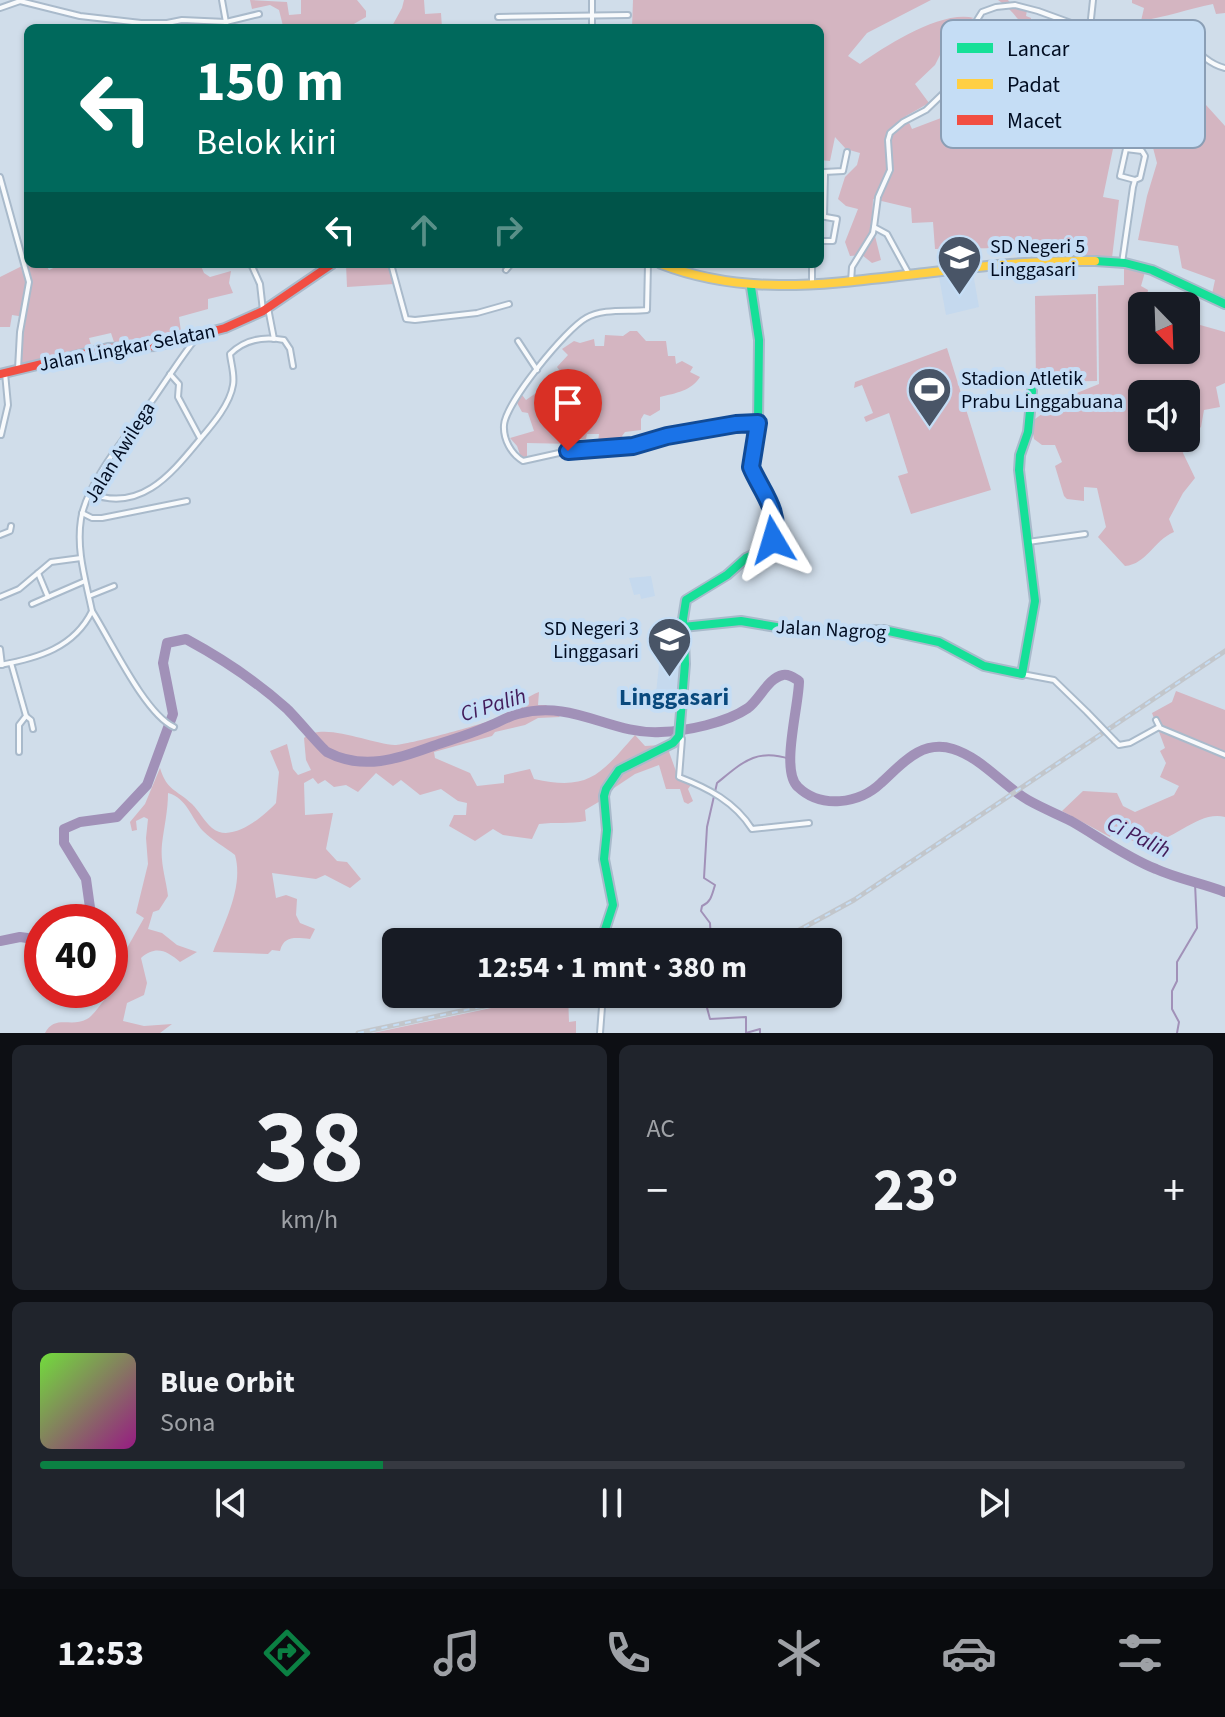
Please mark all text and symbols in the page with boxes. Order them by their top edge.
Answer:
legend [941,20,1205,148]
text: Lancar [1007,33,1070,65]
text: 150 m [196,43,344,122]
icon: left [64,56,168,160]
text: Padat [1007,69,1061,101]
text: Macet [1007,105,1062,137]
text: Belok kiri [196,117,337,168]
icon: left [318,208,362,252]
icon: ahead [402,208,446,252]
icon: right [486,208,530,252]
school or university icon: SD Negeri 5 Linggasari [935,233,983,296]
place label: SD Negeri 5 Linggasari [990,233,1085,284]
north arrow [1128,292,1200,364]
map controls [1128,292,1200,452]
street label: Jalan Lingkar Selatan [37,317,218,379]
place label: Stadion Atletik Prabu Linggabuana [961,365,1123,416]
sports icon: Stadion Atletik Prabu Linggabuana [906,366,954,429]
pin [534,369,602,451]
button: sound [1128,380,1200,452]
icon: arrive [546,381,590,425]
street label: Jalan Awilega [78,397,162,509]
position arrow [731,498,815,582]
street label: Jalan Nagrog [775,613,887,647]
place label: SD Negeri 3 Linggasari [544,615,639,666]
school or university icon: SD Negeri 3 Linggasari [646,615,694,678]
water label: Ci Palih [456,680,530,730]
district label: Linggasari [619,680,729,715]
water label: Ci Palih [1101,808,1176,866]
speed limit sign: 40 [24,904,128,1008]
text: 12:54 · 1 mnt · 380 m [477,946,747,989]
text: 38 [254,1075,364,1223]
text: AC [647,1110,675,1147]
text: 23° [873,1149,958,1234]
text: − [647,1160,668,1223]
text: + [1163,1160,1185,1223]
text: km/h [280,1201,338,1238]
text: Blue Orbit [160,1361,295,1404]
text: Sona [160,1404,215,1441]
icon: previous [209,1481,253,1525]
icon: pause [590,1481,634,1525]
icon: next [972,1481,1016,1525]
icon: directions [259,1625,315,1681]
icon: music [429,1625,485,1681]
icon: phone [600,1625,656,1681]
icon: climate [771,1625,827,1681]
icon: car [941,1625,997,1681]
icon: filters [1112,1625,1168,1681]
text: 12:53 [57,1628,144,1679]

